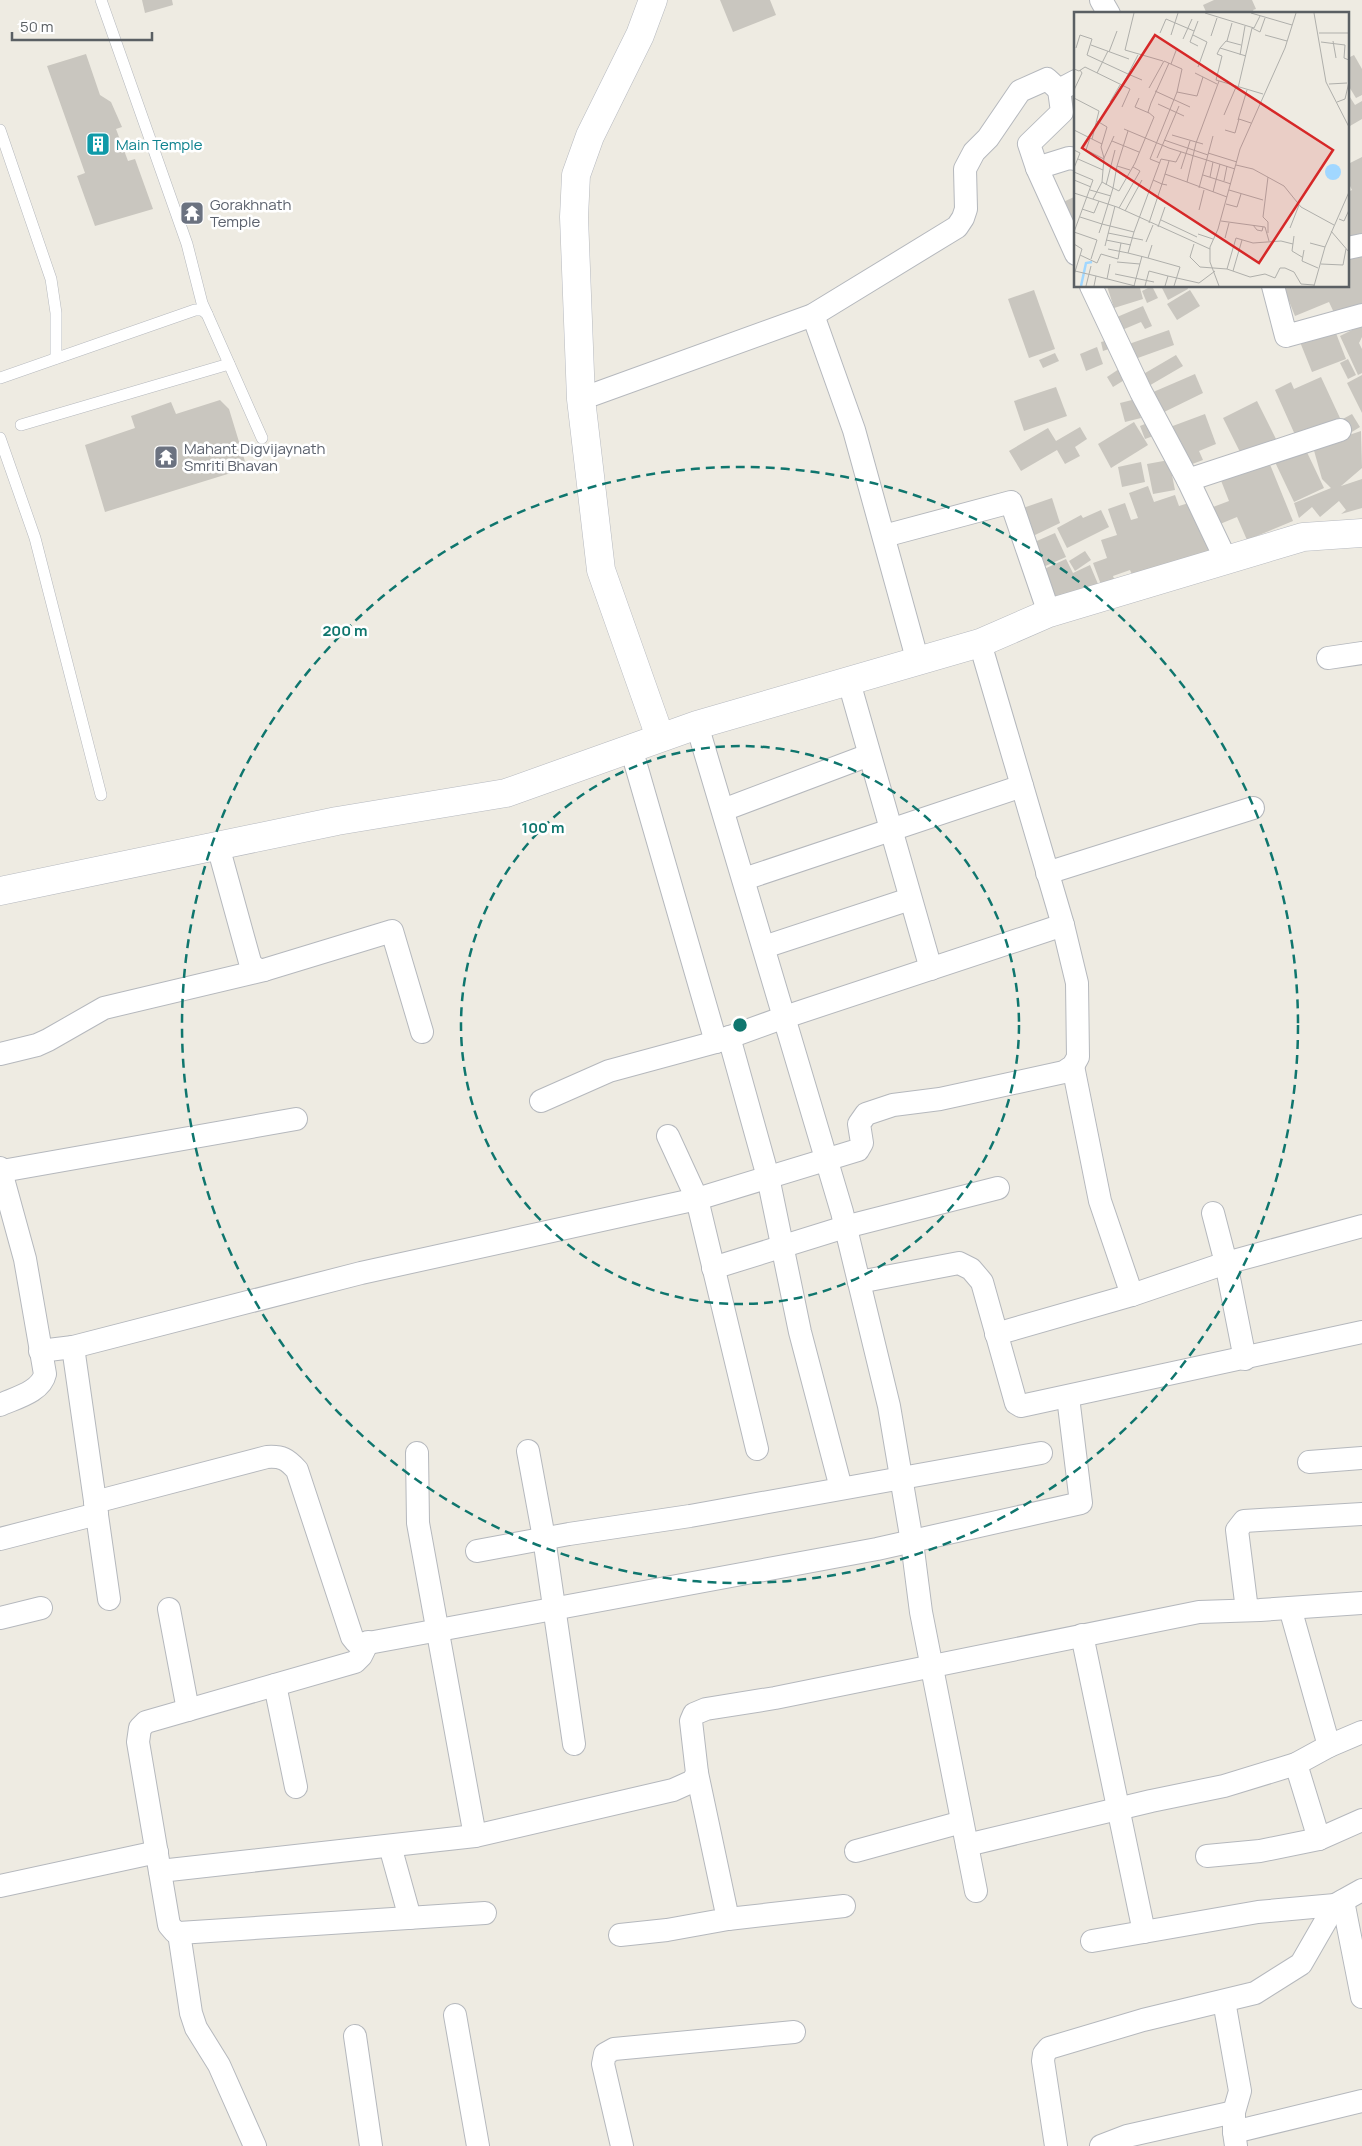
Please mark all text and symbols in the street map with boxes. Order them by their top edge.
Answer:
scale bar [12,10,152,42]
inset map [1074,12,1350,288]
text: 50 m [20,16,54,37]
building icon: Main Temple [85,131,111,157]
place label: Main Temple [116,134,203,155]
place label: Gorakhnath Temple [210,194,291,232]
temple icon: Gorakhnath Temple [179,200,205,226]
place label: Mahant Digvijaynath Smriti Bhavan [184,438,325,476]
temple icon: Mahant Digvijaynath Smriti Bhavan [153,444,179,470]
text: 200 m [322,620,368,641]
text: 100 m [522,817,564,838]
centre of rings [731,1016,749,1034]

